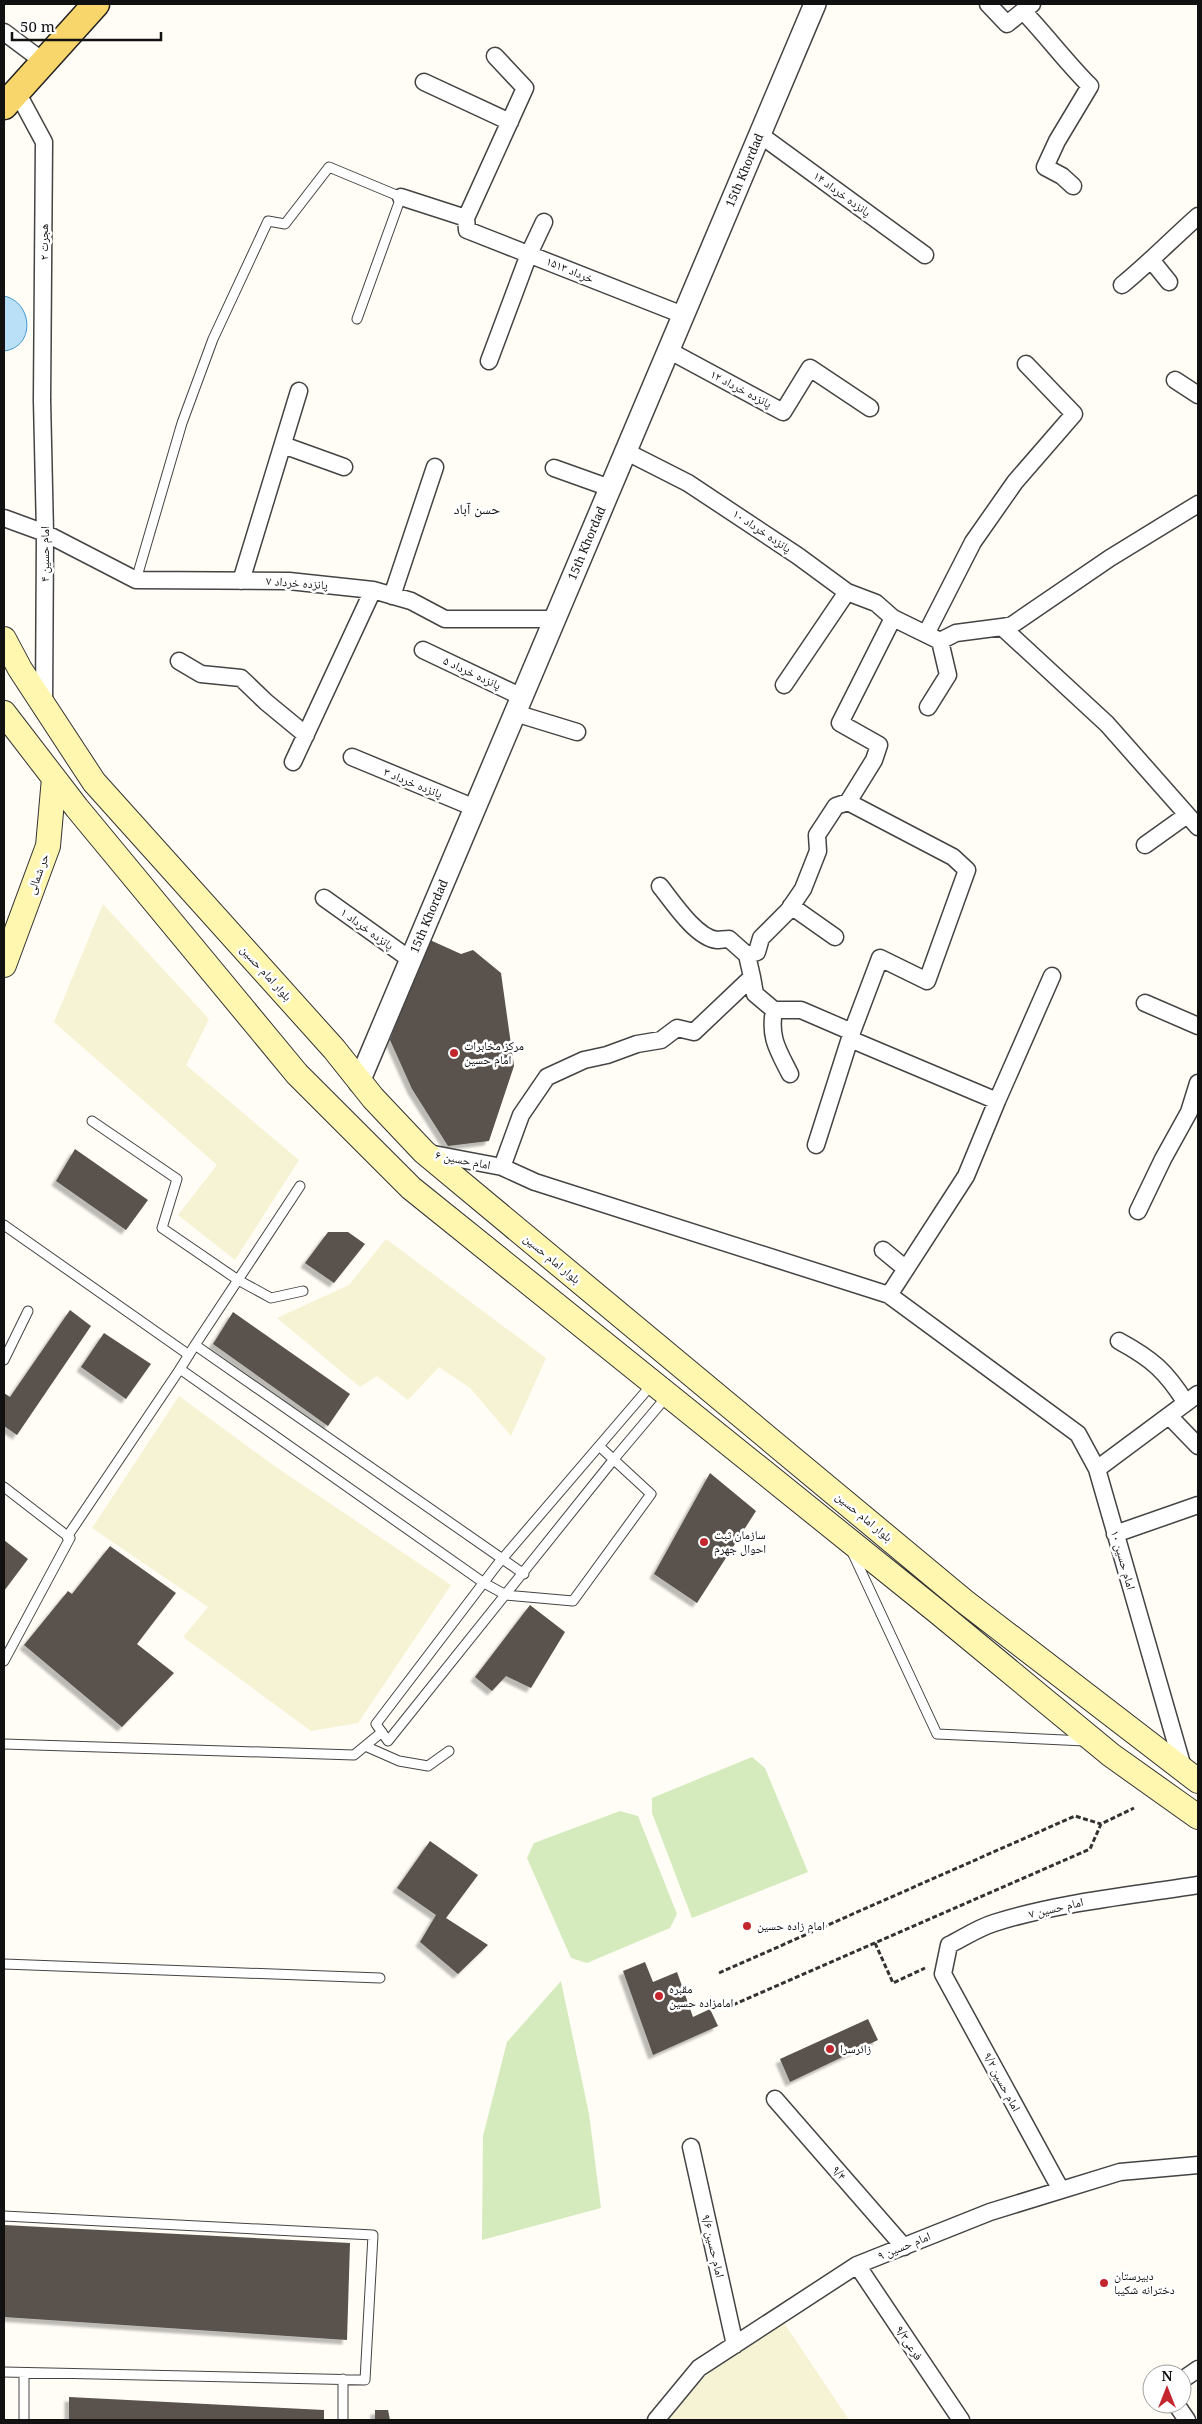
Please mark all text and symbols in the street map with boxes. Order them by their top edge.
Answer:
scale bar [12,10,161,42]
text: 50 m [20,16,55,36]
street label: 15th Khordad [721,130,768,210]
street label: پانزده خرداد ۱۴ [810,167,875,221]
street label: هجرت ۲ [35,224,52,260]
street label: ۱۵خرداد ۱۳ [544,252,597,287]
street label: پانزده خرداد ۱۲ [707,365,775,412]
district label: حسن آباد [454,499,500,518]
street label: 15th Khordad [563,503,610,583]
street label: پانزده خرداد ۱۰ [730,505,795,557]
street label: امام حسین ۴ [36,526,53,582]
street label: پانزده خرداد ۷ [265,572,329,593]
street label: پانزده خرداد ۵ [440,652,504,694]
street label: پانزده خرداد ۳ [381,763,446,802]
street label: حر شمالی [22,851,53,897]
street label: 15th Khordad [406,876,452,956]
street label: پانزده خرداد ۱ [337,903,398,954]
street label: بلوار امام حسین [237,941,296,1004]
place label: مرکز مخابرات امام حسین [464,1037,524,1068]
marker: مرکز مخابرات امام حسین [448,1047,460,1059]
street label: امام حسین ۶ [434,1146,492,1173]
street label: بلوار امام حسین [520,1230,585,1288]
street label: بلوار امام حسین [832,1488,897,1546]
place label: سازمان ثبت احوال جهرم [714,1526,766,1557]
street label: امام حسین ۱۰ [1107,1528,1140,1592]
marker: سازمان ثبت احوال جهرم [698,1536,710,1548]
street label: امام حسین ۷ [1027,1893,1085,1922]
place label: امام زاده حسین [757,1917,825,1934]
marker: امام زاده حسین [741,1920,753,1932]
place label: مقبره امامزاده حسین [669,1980,734,2011]
marker: مقبره امامزاده حسین [653,1990,665,2002]
place label: زائرسرا [840,2040,872,2057]
marker: زائرسرا [824,2043,836,2055]
street label: امام حسین ۹/۲ [980,2049,1025,2114]
street label: ۹/۴ [828,2162,850,2184]
street label: امام حسین ۹/۶ [698,2212,729,2279]
street label: امام حسین ۹ [875,2227,933,2264]
place label: دبیرستان دخترانه شکیبا [1114,2267,1175,2298]
marker: دبیرستان دخترانه شکیبا [1098,2277,1110,2289]
street label: فرعی۹/۳ [892,2322,927,2363]
north arrow [1142,2364,1192,2414]
text: N [1161,2366,1173,2385]

